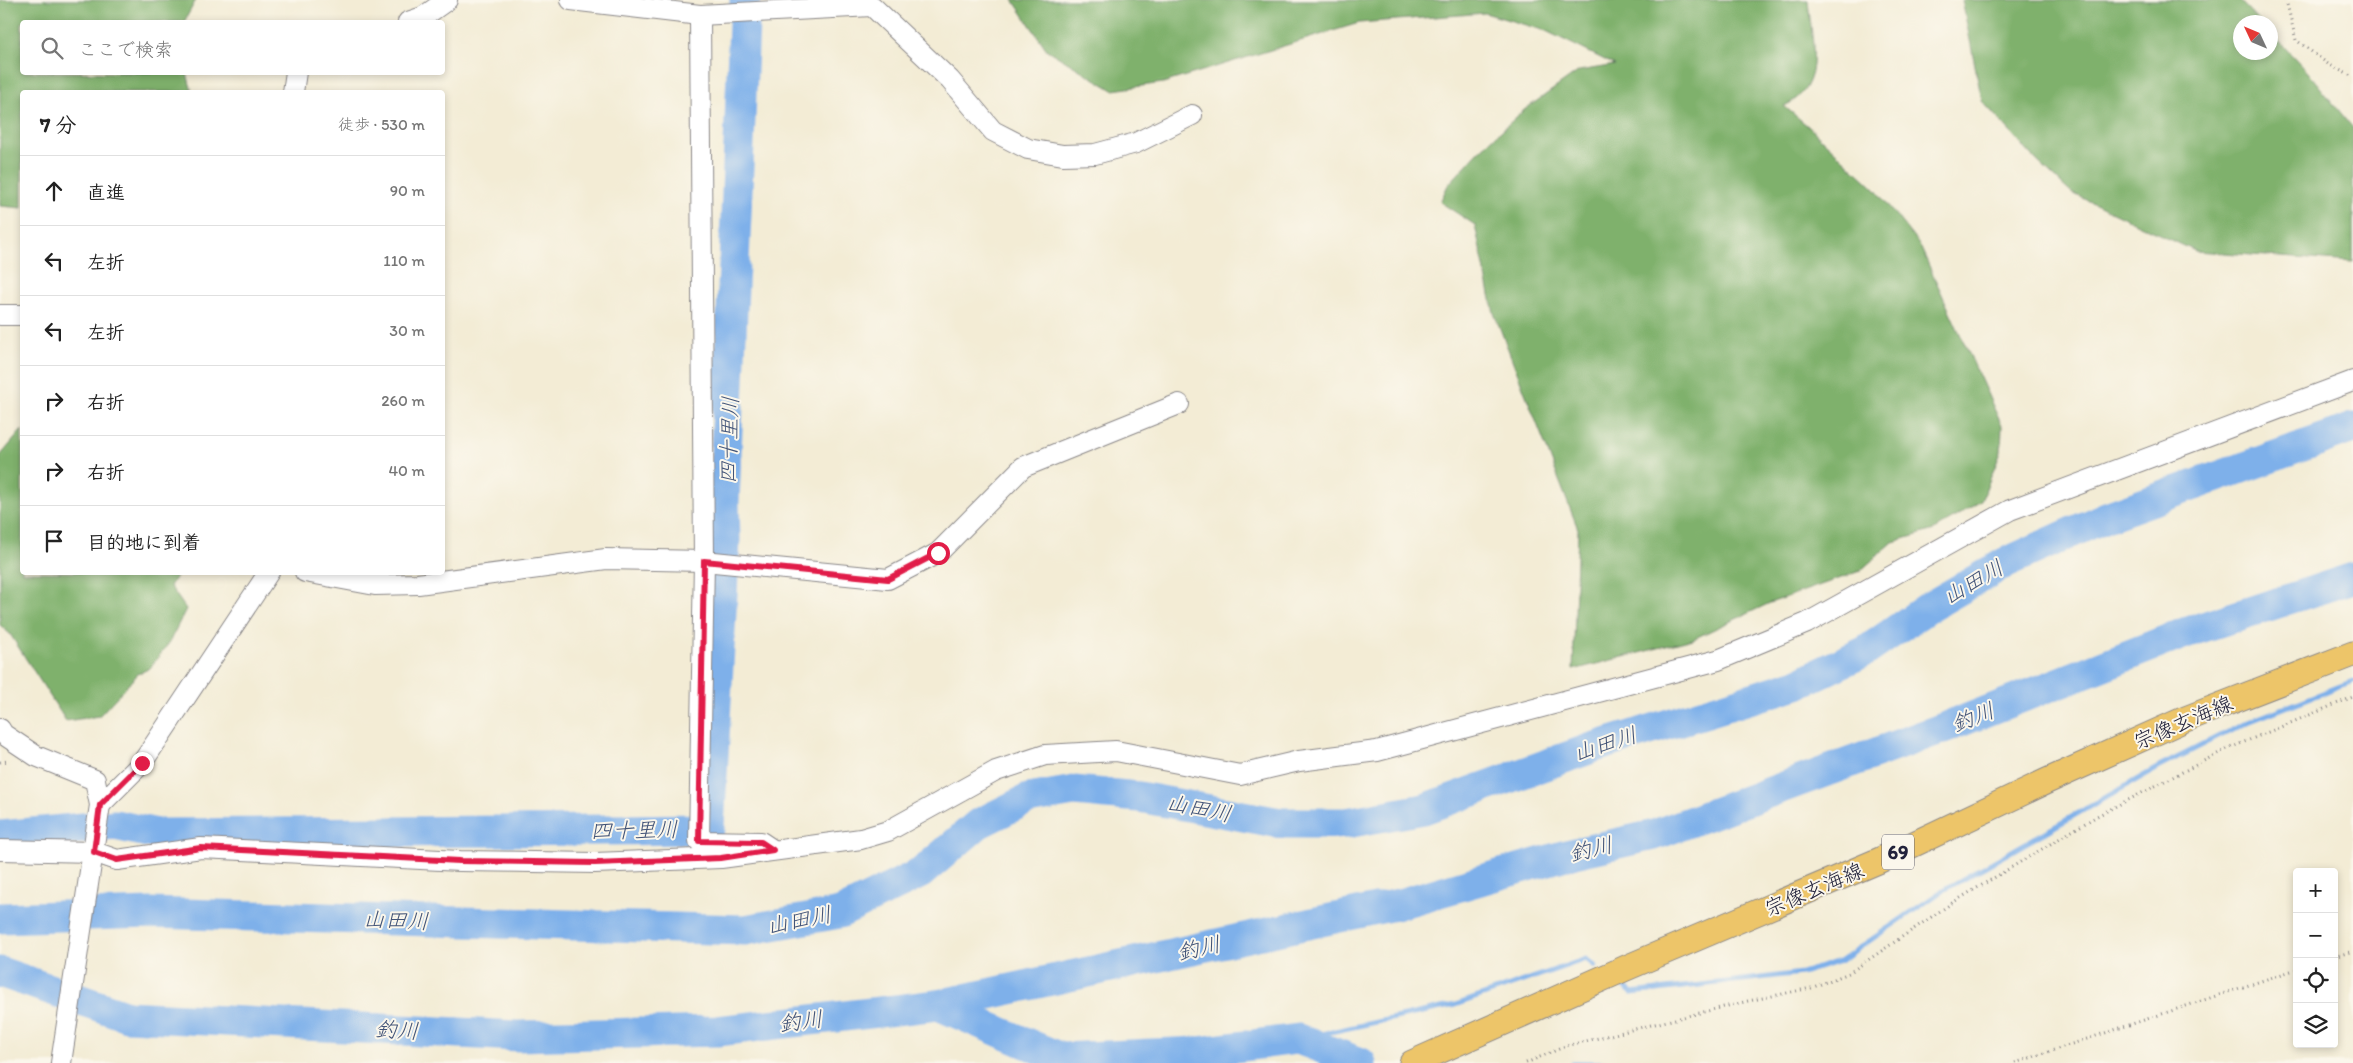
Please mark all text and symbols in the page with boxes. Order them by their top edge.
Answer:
north arrow [2233,15,2278,60]
search box [20,20,445,75]
icon: search [38,34,66,62]
text: ここで検索 [78,38,173,61]
text: 7 分 [40,112,76,137]
text: 徒歩 · 530 m [338,115,425,134]
icon: ahead [40,177,68,205]
text: 直進 [87,181,125,204]
text: 90 m [390,181,425,200]
icon: left [40,247,68,275]
text: 左折 [87,251,125,274]
text: 110 m [383,251,425,270]
icon: left [40,317,68,345]
text: 左折 [87,321,125,344]
text: 30 m [389,321,425,340]
icon: right [40,387,68,415]
text: 右折 [87,391,125,414]
text: 260 m [381,391,425,410]
water label: 四十里川 [714,396,744,484]
icon: right [40,457,68,485]
text: 右折 [87,461,125,484]
text: 40 m [388,461,425,480]
icon: arrive [40,527,68,555]
text: 目的地に到着 [87,531,201,554]
route start [927,542,950,565]
water label: 山田川 [1938,554,2008,610]
street label: 宗像玄海線 [2130,690,2236,754]
water label: 釣川 [1948,697,1998,737]
water label: 山田川 [1569,721,1641,767]
route end [131,752,154,775]
water label: 山田川 [1164,788,1234,828]
water label: 四十里川 [590,816,678,844]
water label: 釣川 [1567,831,1615,867]
road number: 69 [1882,834,1914,870]
street label: 宗像玄海線 [1761,857,1867,921]
map controls [2293,868,2338,1048]
button: + [2293,868,2338,913]
water label: 山田川 [764,900,834,940]
water label: 山田川 [363,905,429,935]
button: − [2293,913,2338,958]
water label: 釣川 [1175,930,1223,966]
button: locate [2293,958,2338,1003]
button: layers [2293,1003,2338,1048]
water label: 釣川 [778,1005,824,1037]
water label: 釣川 [374,1015,420,1045]

